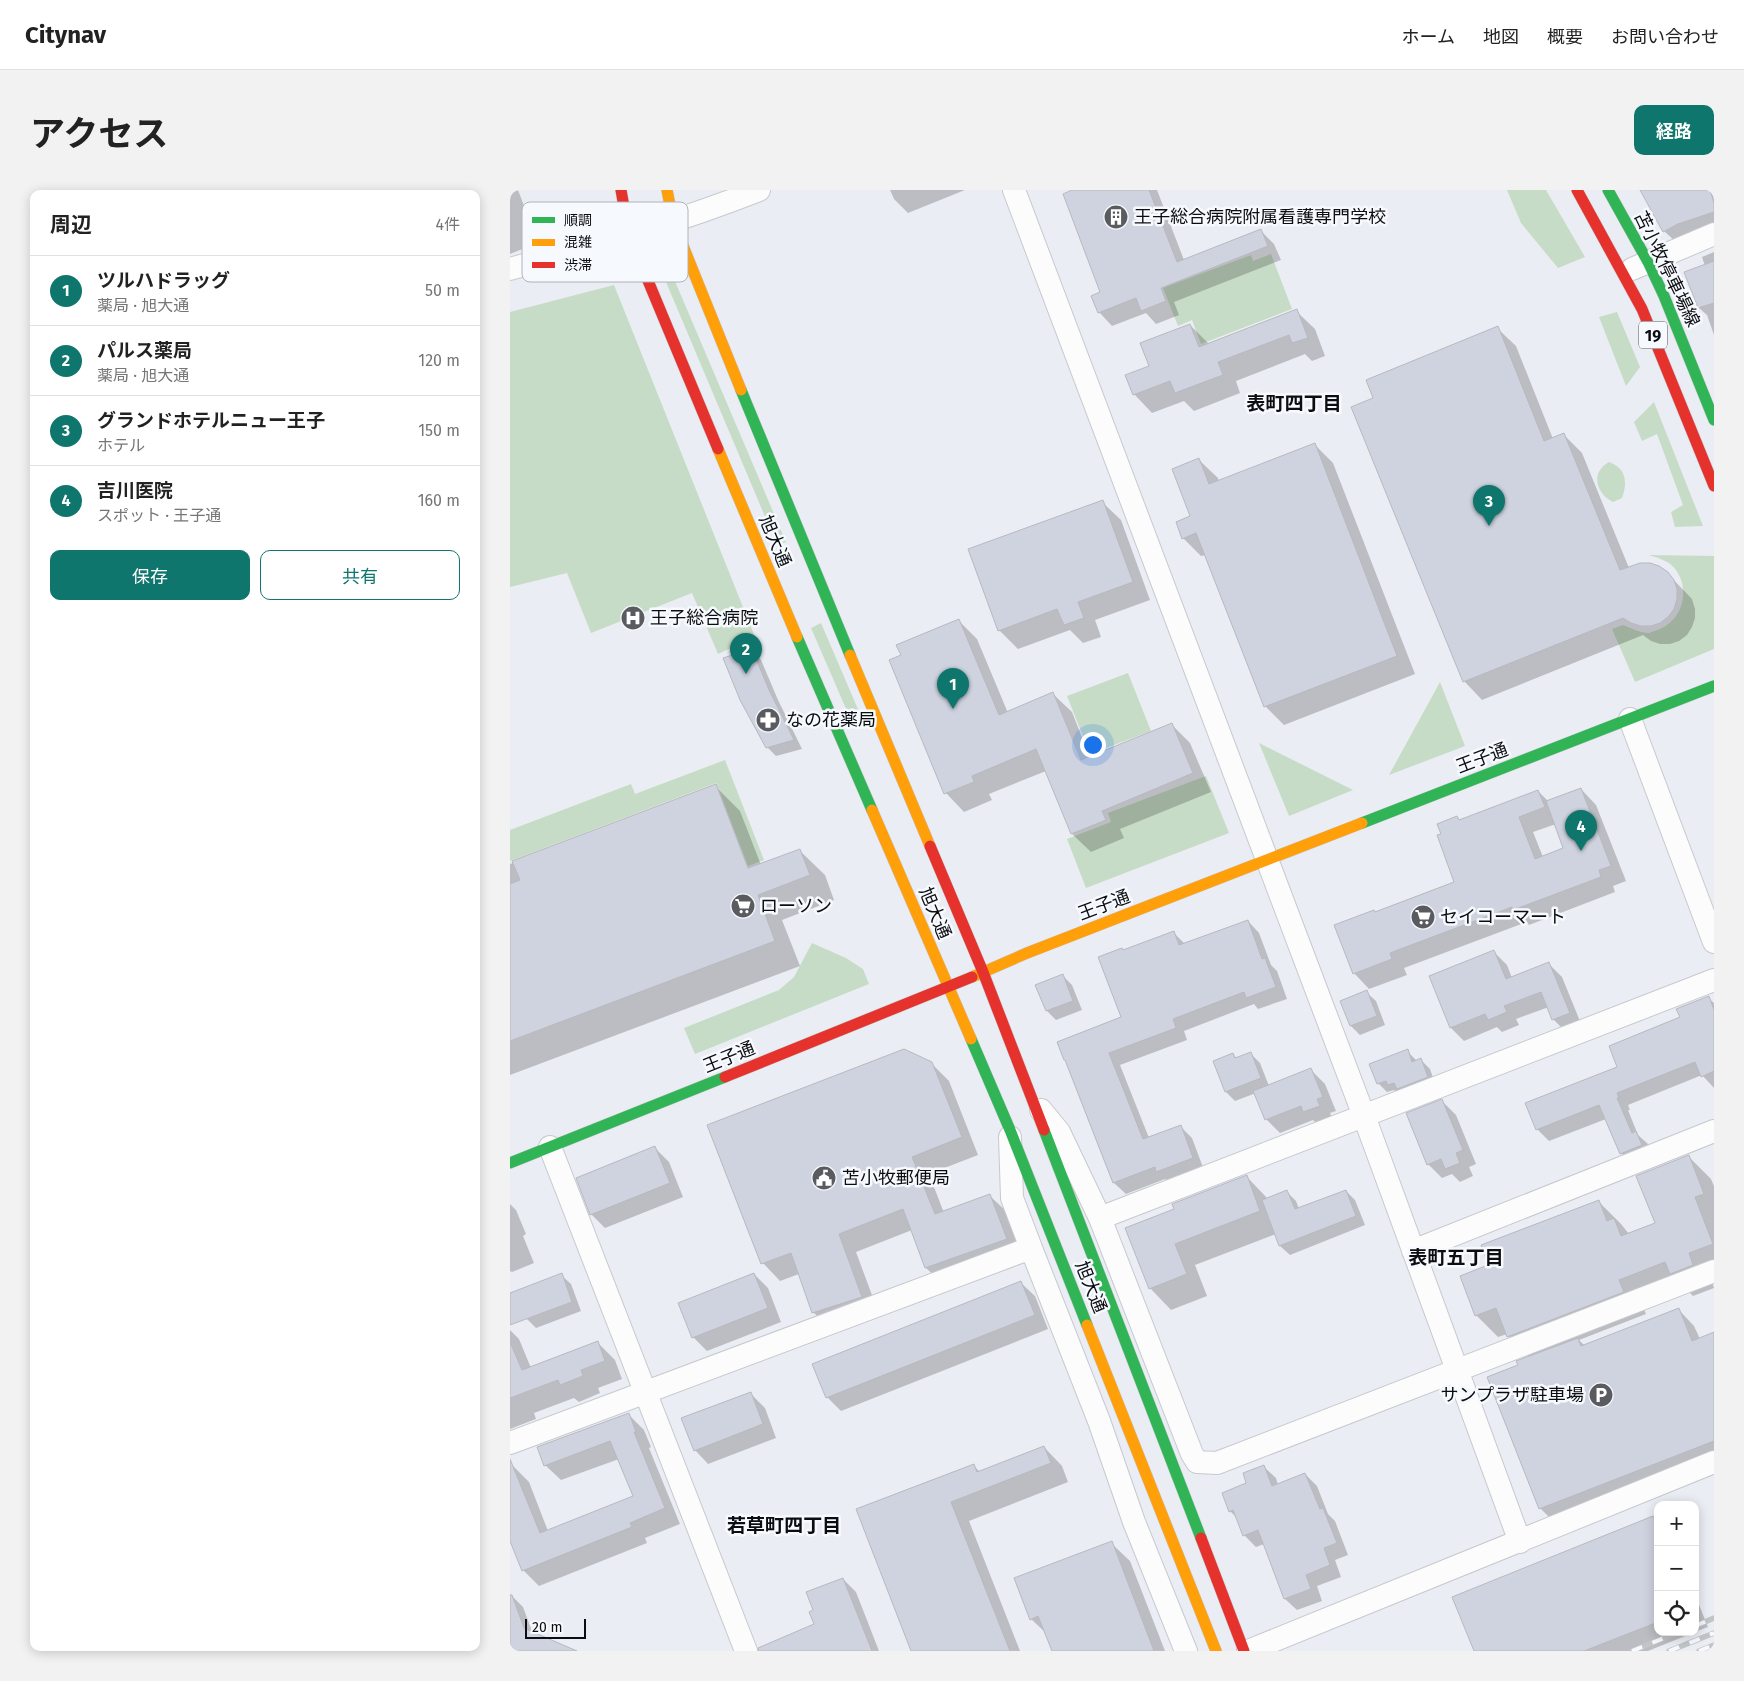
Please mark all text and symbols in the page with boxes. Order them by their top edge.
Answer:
text: Citynav [25,21,106,49]
text: ホーム [1402,26,1455,48]
text: 地図 [1483,26,1519,48]
text: 概要 [1547,26,1583,48]
text: お問い合わせ [1611,26,1719,48]
button: 経路 [1634,105,1714,155]
text: アクセス [30,113,168,155]
legend [522,202,688,282]
building icon: 王子総合病院附属看護専門学校 [1103,204,1129,230]
place label: 王子総合病院附属看護専門学校 [1134,206,1386,228]
street label: 苫小牧停車場線 [1629,208,1705,330]
text: 周辺 [50,212,92,238]
text: 順調 [564,212,592,229]
text: 4件 [435,215,460,234]
text: 混雑 [564,234,592,251]
text: 渋滞 [564,257,592,274]
text: ツルハドラッグ [97,269,230,292]
text: 1 [62,281,70,300]
text: 50 m [425,281,460,300]
text: 薬局 · 旭大通 [97,296,189,315]
road number: 19 [1639,322,1667,348]
text: パルス薬局 [97,339,192,362]
text: 2 [62,351,70,370]
text: 120 m [418,351,460,370]
text: 薬局 · 旭大通 [97,366,189,385]
district label: 表町四丁目 [1246,392,1342,415]
text: グランドホテルニュー王子 [97,409,325,432]
text: 3 [62,421,70,440]
text: 150 m [418,421,460,440]
text: ホテル [97,436,145,455]
text: 吉川医院 [97,479,173,502]
pin: 3 [1473,485,1505,526]
text: 4 [61,491,71,510]
text: 160 m [418,491,460,510]
text: スポット · 王子通 [97,506,221,525]
street label: 旭大通 [754,512,796,570]
button: 保存 [50,550,250,600]
button: 共有 [260,550,460,600]
hospital icon: 王子総合病院 [620,605,646,631]
place label: 王子総合病院 [650,607,758,629]
pin: 2 [730,633,762,674]
pin: 1 [937,668,969,709]
pharmacy icon: なの花薬局 [755,707,781,733]
place label: なの花薬局 [786,709,876,731]
your location [1080,732,1106,758]
street label: 王子通 [1453,738,1511,778]
pin: 4 [1565,810,1597,851]
street label: 旭大通 [914,884,956,942]
street label: 王子通 [1075,885,1133,925]
supermarket icon: ローソン [730,893,756,919]
place label: ローソン [760,895,832,917]
supermarket icon: セイコーマート [1410,904,1436,930]
place label: セイコーマート [1440,906,1566,928]
street label: 王子通 [700,1037,758,1077]
public building icon: 苫小牧郵便局 [811,1165,837,1191]
place label: 苫小牧郵便局 [842,1167,950,1189]
district label: 表町五丁目 [1408,1246,1504,1269]
street label: 旭大通 [1071,1258,1111,1316]
parking icon: サンプラザ駐車場 [1588,1382,1614,1408]
place label: サンプラザ駐車場 [1441,1384,1584,1406]
map controls [1654,1501,1699,1636]
button: + [1654,1501,1699,1546]
district label: 若草町四丁目 [727,1514,841,1537]
button: − [1654,1546,1699,1591]
button: locate [1654,1591,1699,1636]
scale bar [525,1616,586,1639]
text: 20 m [532,1619,562,1636]

